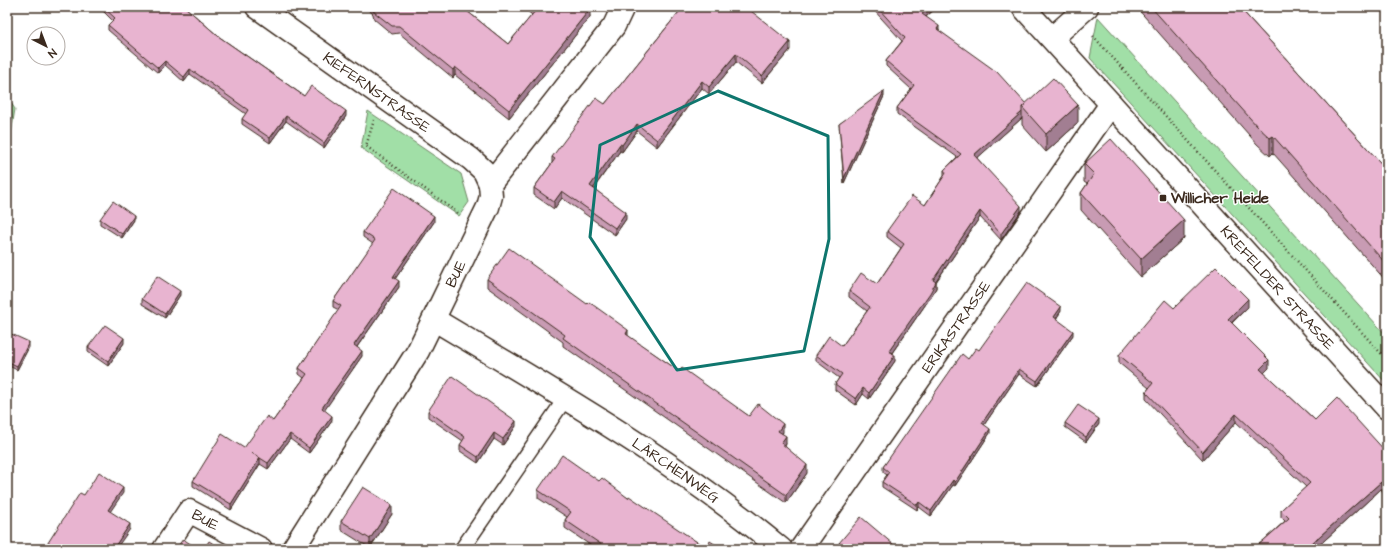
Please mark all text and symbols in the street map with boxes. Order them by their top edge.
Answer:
north arrow [26,26,66,66]
text: N [45,45,60,61]
street label: KIEFERNSTRASSE [319,47,435,138]
place label: Willicher Heide [1170,188,1269,209]
marker: Willicher Heide [1158,193,1168,203]
street label: KREFELDER STRASSE [1215,221,1339,355]
street label: BUE [440,257,472,291]
street label: ERIKASTRASSE [917,276,996,377]
street label: LÄRCHENWEG [628,433,724,509]
street label: BUE [188,504,223,536]

